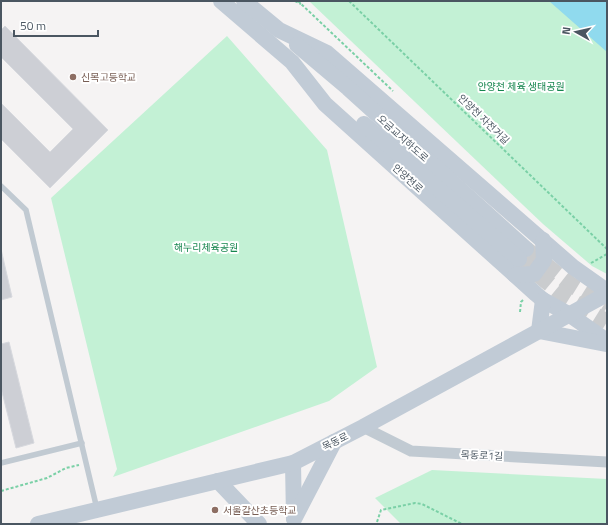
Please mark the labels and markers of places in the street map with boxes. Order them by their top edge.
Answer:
place label: 신목고등학교 [81,70,136,85]
marker: 신목고등학교 [68,72,78,82]
place label: 서울갈산초등학교 [223,503,297,518]
marker: 서울갈산초등학교 [210,505,220,515]

